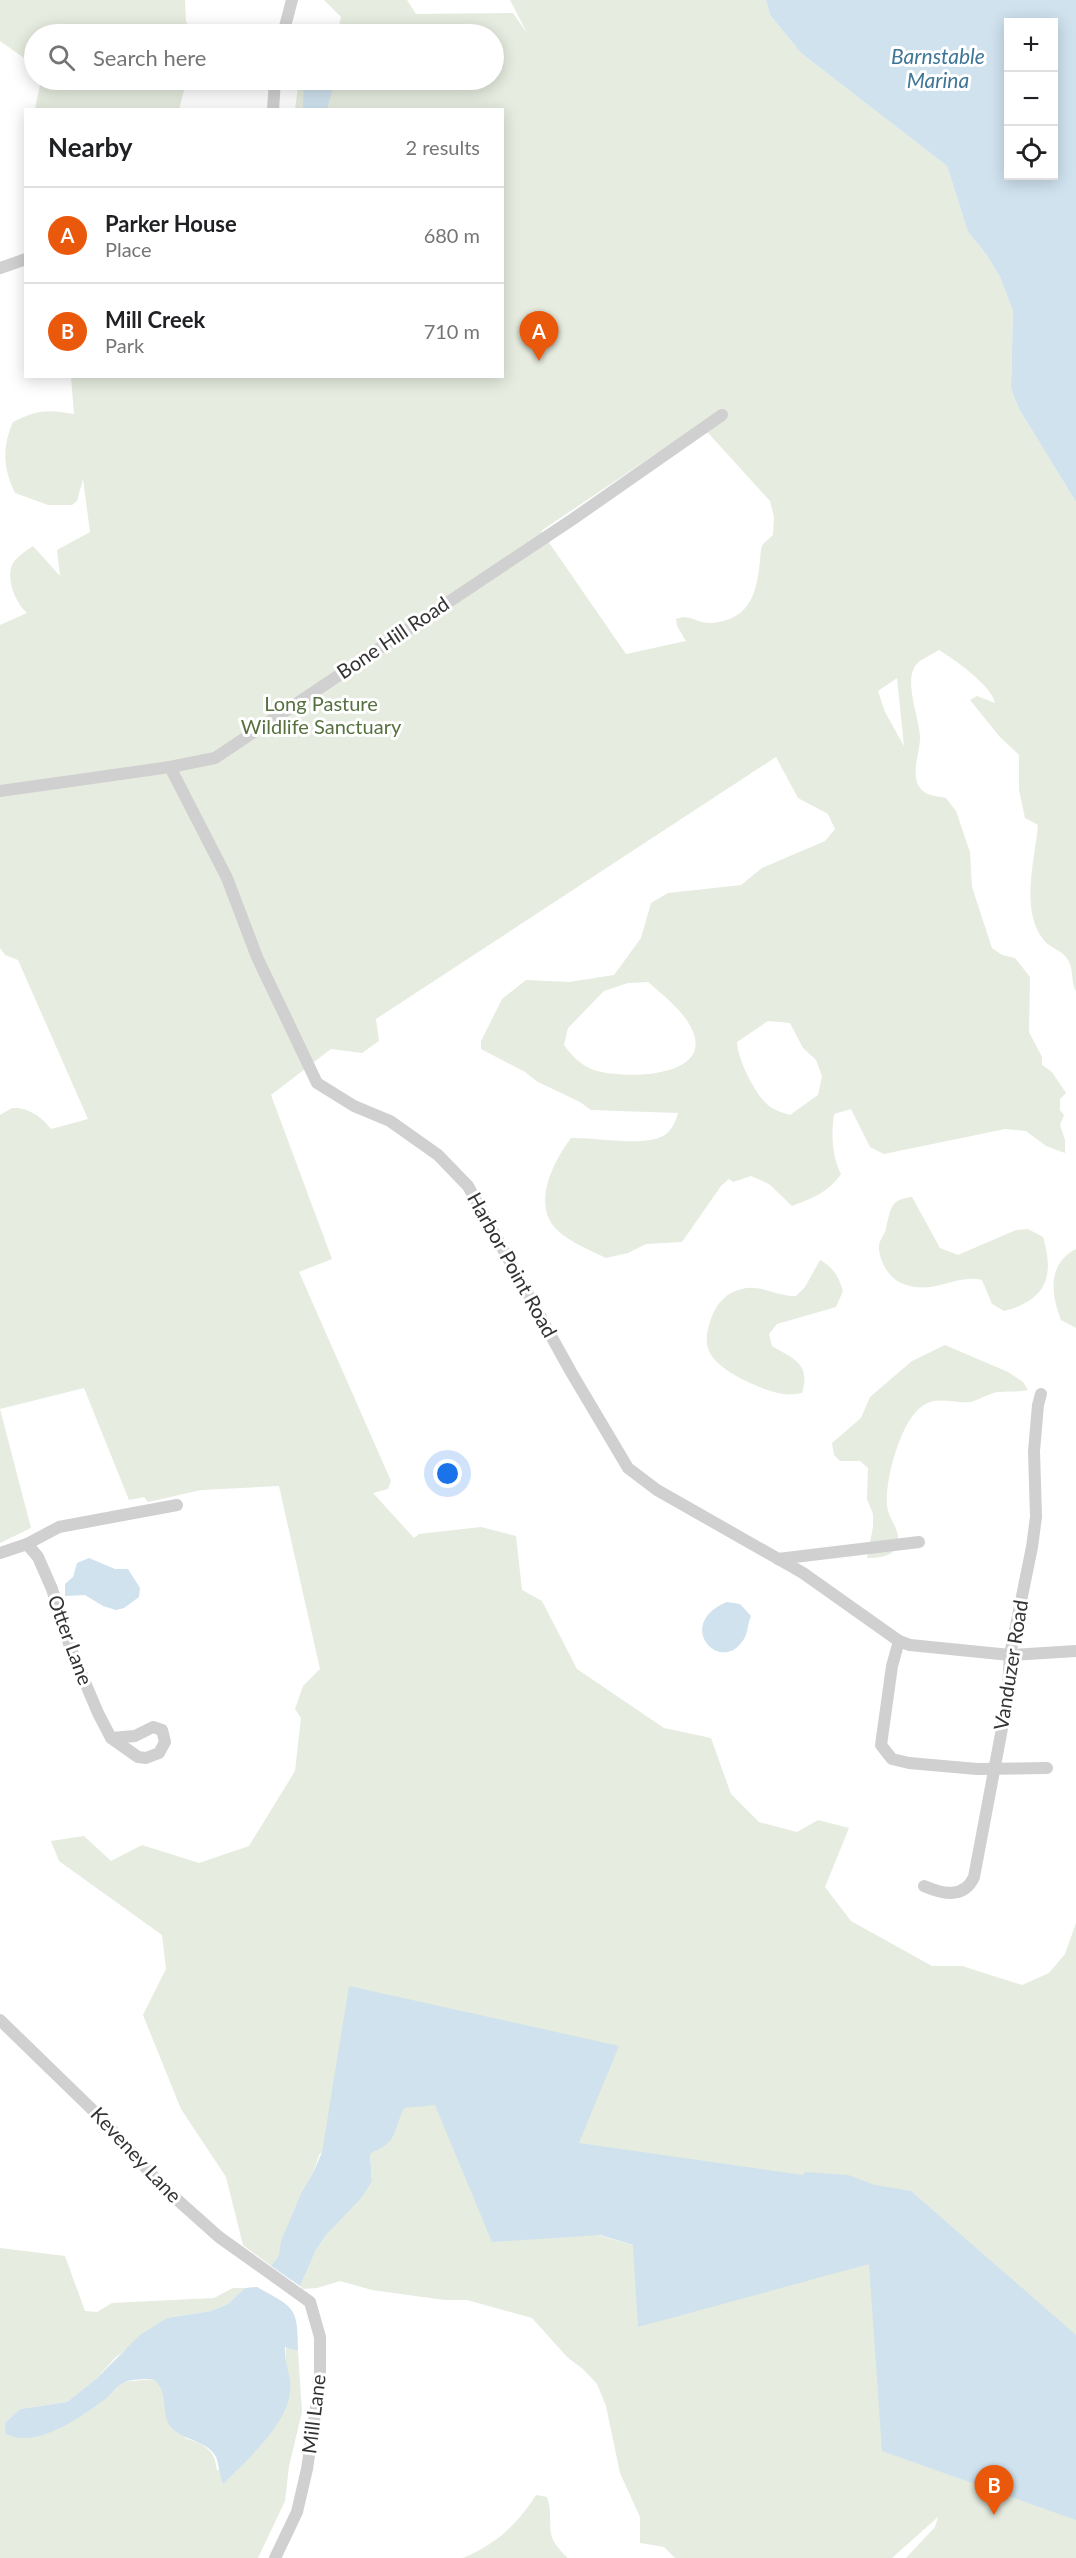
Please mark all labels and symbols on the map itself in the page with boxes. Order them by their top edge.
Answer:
water label: Barnstable Marina [891,43,985,92]
pin: A [520,312,558,361]
street label: Bone Hill Road [332,591,453,683]
park label: Long Pasture Wildlife Sanctuary [241,691,402,738]
street label: Harbor Point Road [463,1188,563,1341]
your location [433,1459,462,1488]
street label: Otter Lane [44,1591,98,1688]
street label: Vanduzer Road [988,1598,1032,1732]
street label: Keveney Lane [86,2102,187,2207]
street label: Mill Lane [296,2373,330,2455]
pin: B [974,2466,1014,2515]

